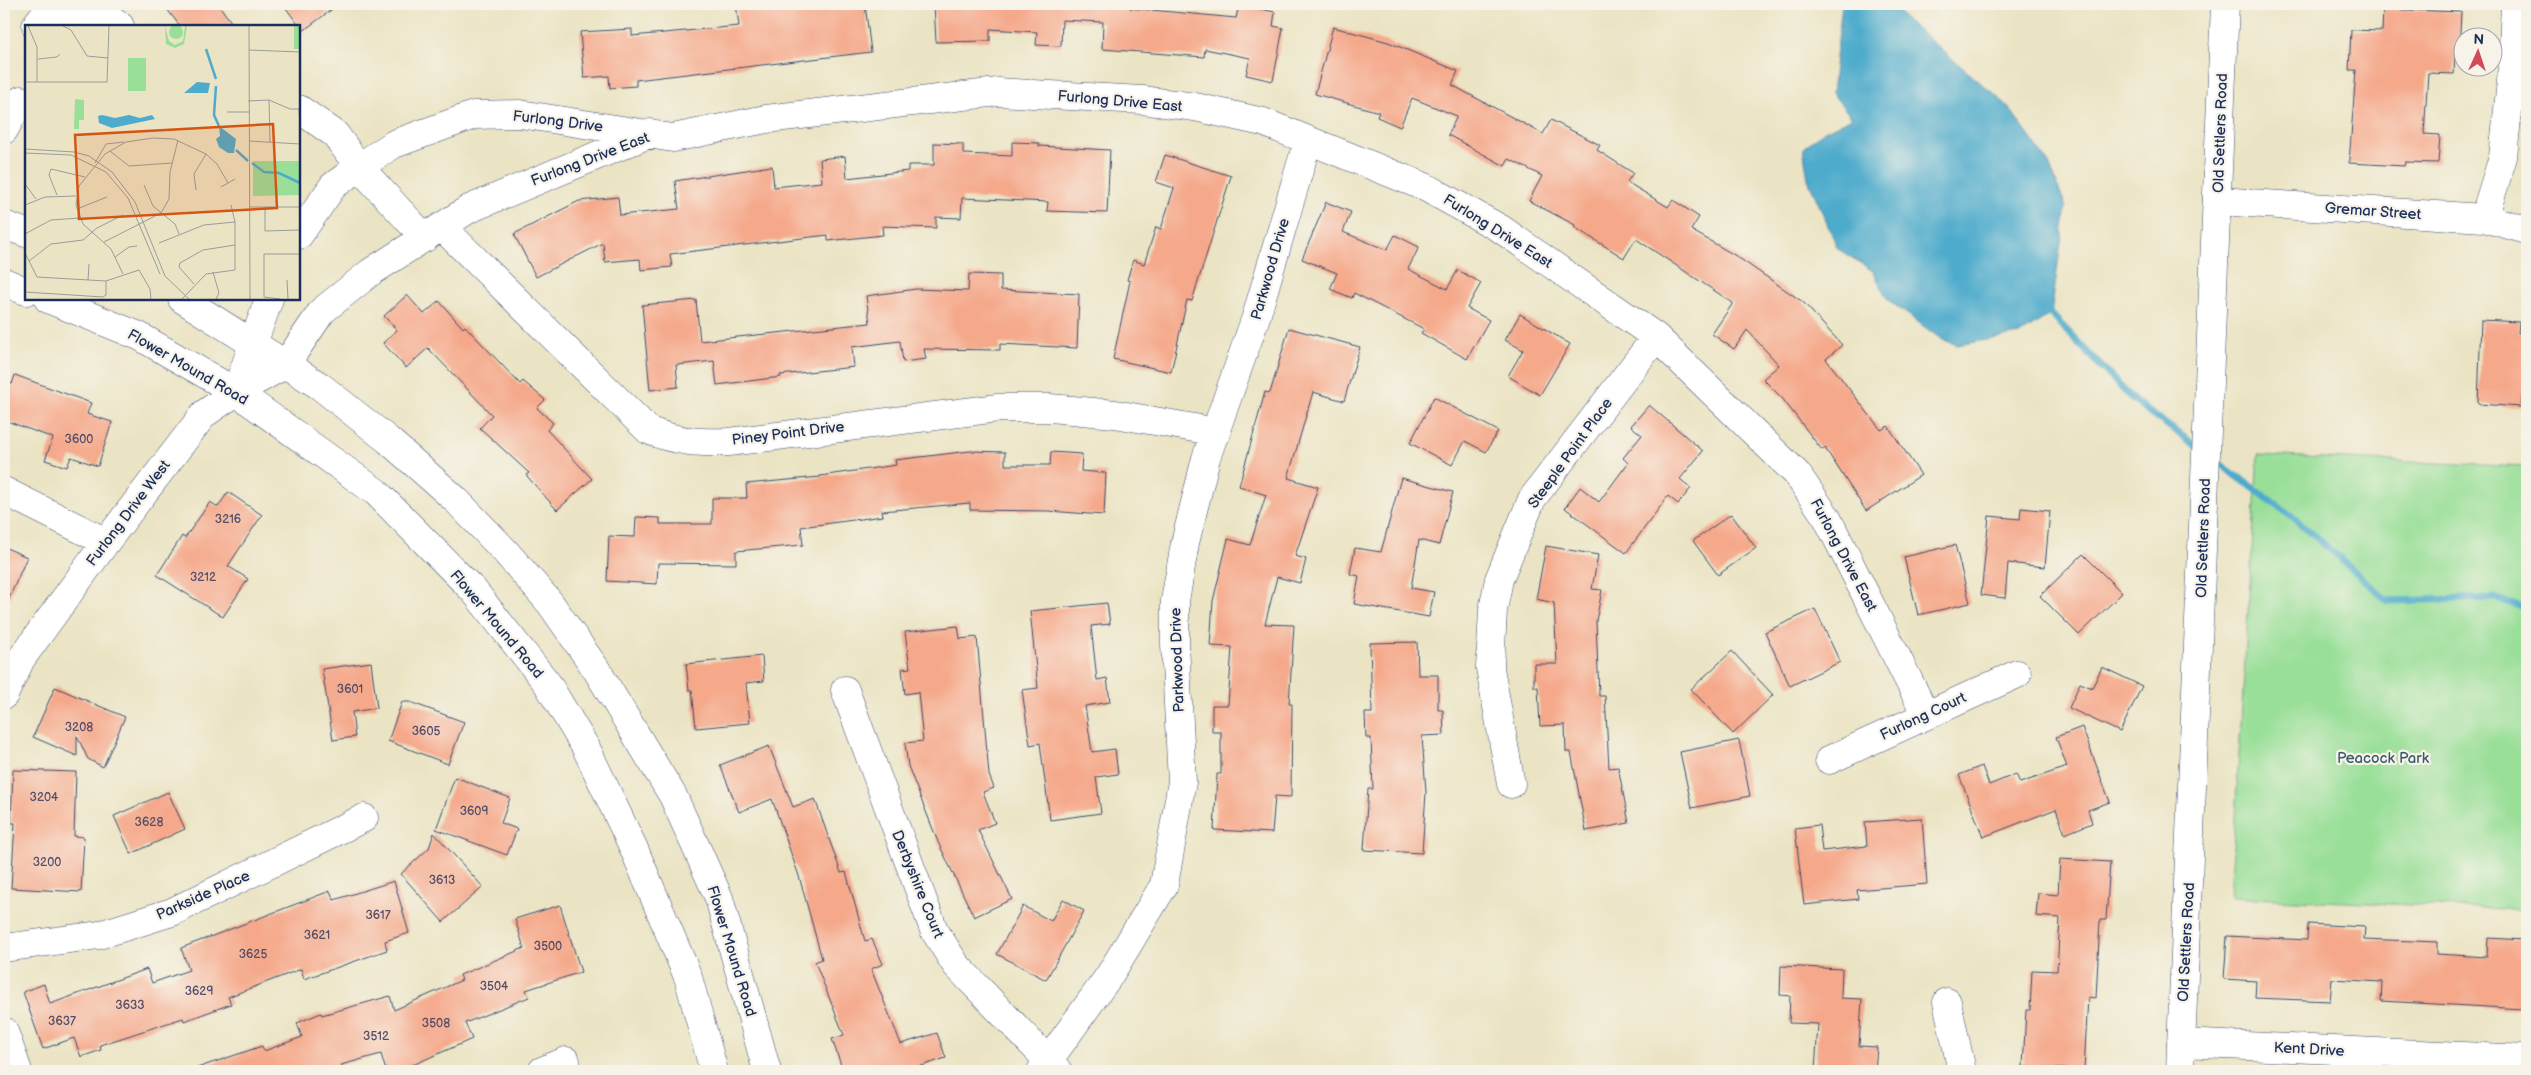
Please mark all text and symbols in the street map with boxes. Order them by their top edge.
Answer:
inset map [25,25,300,300]
north arrow [2454,28,2504,78]
text: N [2473,31,2484,48]
street label: Old Settlers Road [2209,73,2232,193]
street label: Furlong Drive East [1057,87,1184,116]
street label: Furlong Drive [512,107,604,136]
street label: Furlong Drive East [528,128,652,191]
street label: Furlong Drive East [1440,190,1556,273]
street label: Gremar Street [2324,199,2422,224]
street label: Parkwood Drive [1247,216,1294,322]
street label: Flower Mound Road [124,325,251,410]
street label: Steeple Point Place [1524,394,1617,512]
street label: Piney Point Drive [731,417,846,450]
house number: 3600 [65,432,93,447]
street label: Furlong Drive West [82,456,175,570]
street label: Old Settlers Road [2192,478,2215,598]
street label: Furlong Drive East [1806,495,1882,615]
house number: 3216 [215,512,241,527]
street label: Flower Mound Road [446,566,548,683]
house number: 3212 [190,570,216,585]
street label: Parkwood Drive [1166,607,1189,713]
house number: 3601 [337,682,363,697]
street label: Furlong Court [1877,688,1970,745]
house number: 3208 [65,720,93,735]
house number: 3605 [412,724,440,739]
park label: Peacock Park [2337,749,2430,768]
house number: 3204 [30,790,59,805]
house number: 3609 [460,804,488,819]
house number: 3628 [135,815,163,830]
street label: Derbyshire Court [887,827,948,941]
house number: 3200 [33,855,61,870]
street label: Parkside Place [153,866,253,925]
house number: 3613 [429,873,455,888]
street label: Old Settlers Road [2174,882,2199,1002]
street label: Flower Mound Road [703,883,760,1019]
house number: 3617 [365,908,391,923]
house number: 3621 [304,928,330,943]
house number: 3500 [534,939,562,954]
house number: 3625 [239,947,267,962]
house number: 3504 [480,979,509,994]
house number: 3629 [185,984,213,999]
house number: 3633 [115,998,145,1013]
house number: 3637 [48,1014,76,1029]
house number: 3508 [422,1016,450,1031]
house number: 3512 [363,1029,389,1044]
street label: Kent Drive [2273,1038,2345,1061]

